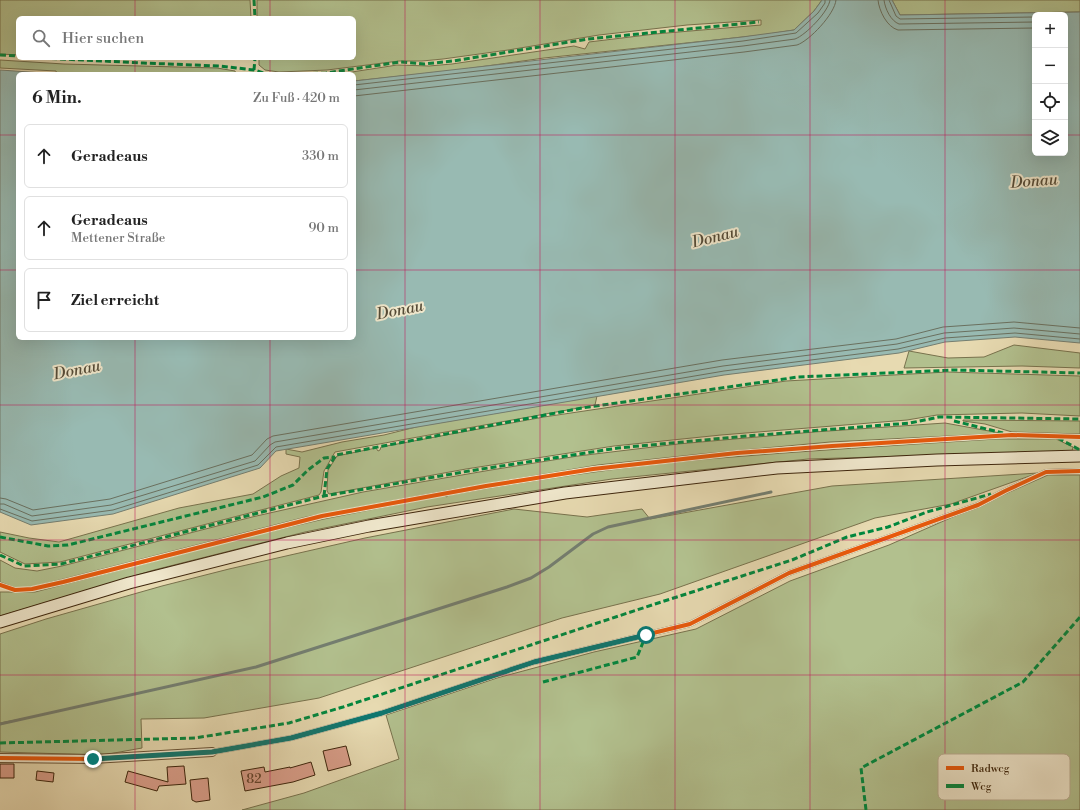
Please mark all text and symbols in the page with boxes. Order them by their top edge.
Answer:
map controls [1032,12,1068,156]
button: + [1032,12,1068,48]
search box [16,16,356,60]
icon: search [30,27,52,49]
text: Hier suchen [62,29,144,48]
button: − [1032,48,1068,84]
button: locate [1032,84,1068,120]
text: 6 Min. [32,87,82,109]
text: Zu Fuß · 420 m [253,90,340,106]
button: layers [1032,120,1068,156]
icon: ahead [33,145,55,167]
text: Geradeaus [71,147,148,166]
text: 330 m [302,148,339,164]
water label: Donau [1009,169,1059,193]
text: Geradeaus [71,211,148,230]
icon: ahead [33,217,55,239]
text: 90 m [308,220,339,236]
water label: Donau [689,221,741,253]
text: Mettener Straße [71,230,165,246]
icon: arrive [33,289,55,311]
text: Ziel erreicht [71,291,159,310]
water label: Donau [374,295,426,325]
water label: Donau [51,355,103,385]
route start [637,626,655,644]
route end [84,750,102,768]
legend [938,754,1070,800]
text: Radweg [971,762,1010,776]
house number: 82 [246,771,262,787]
text: Weg [970,780,992,794]

